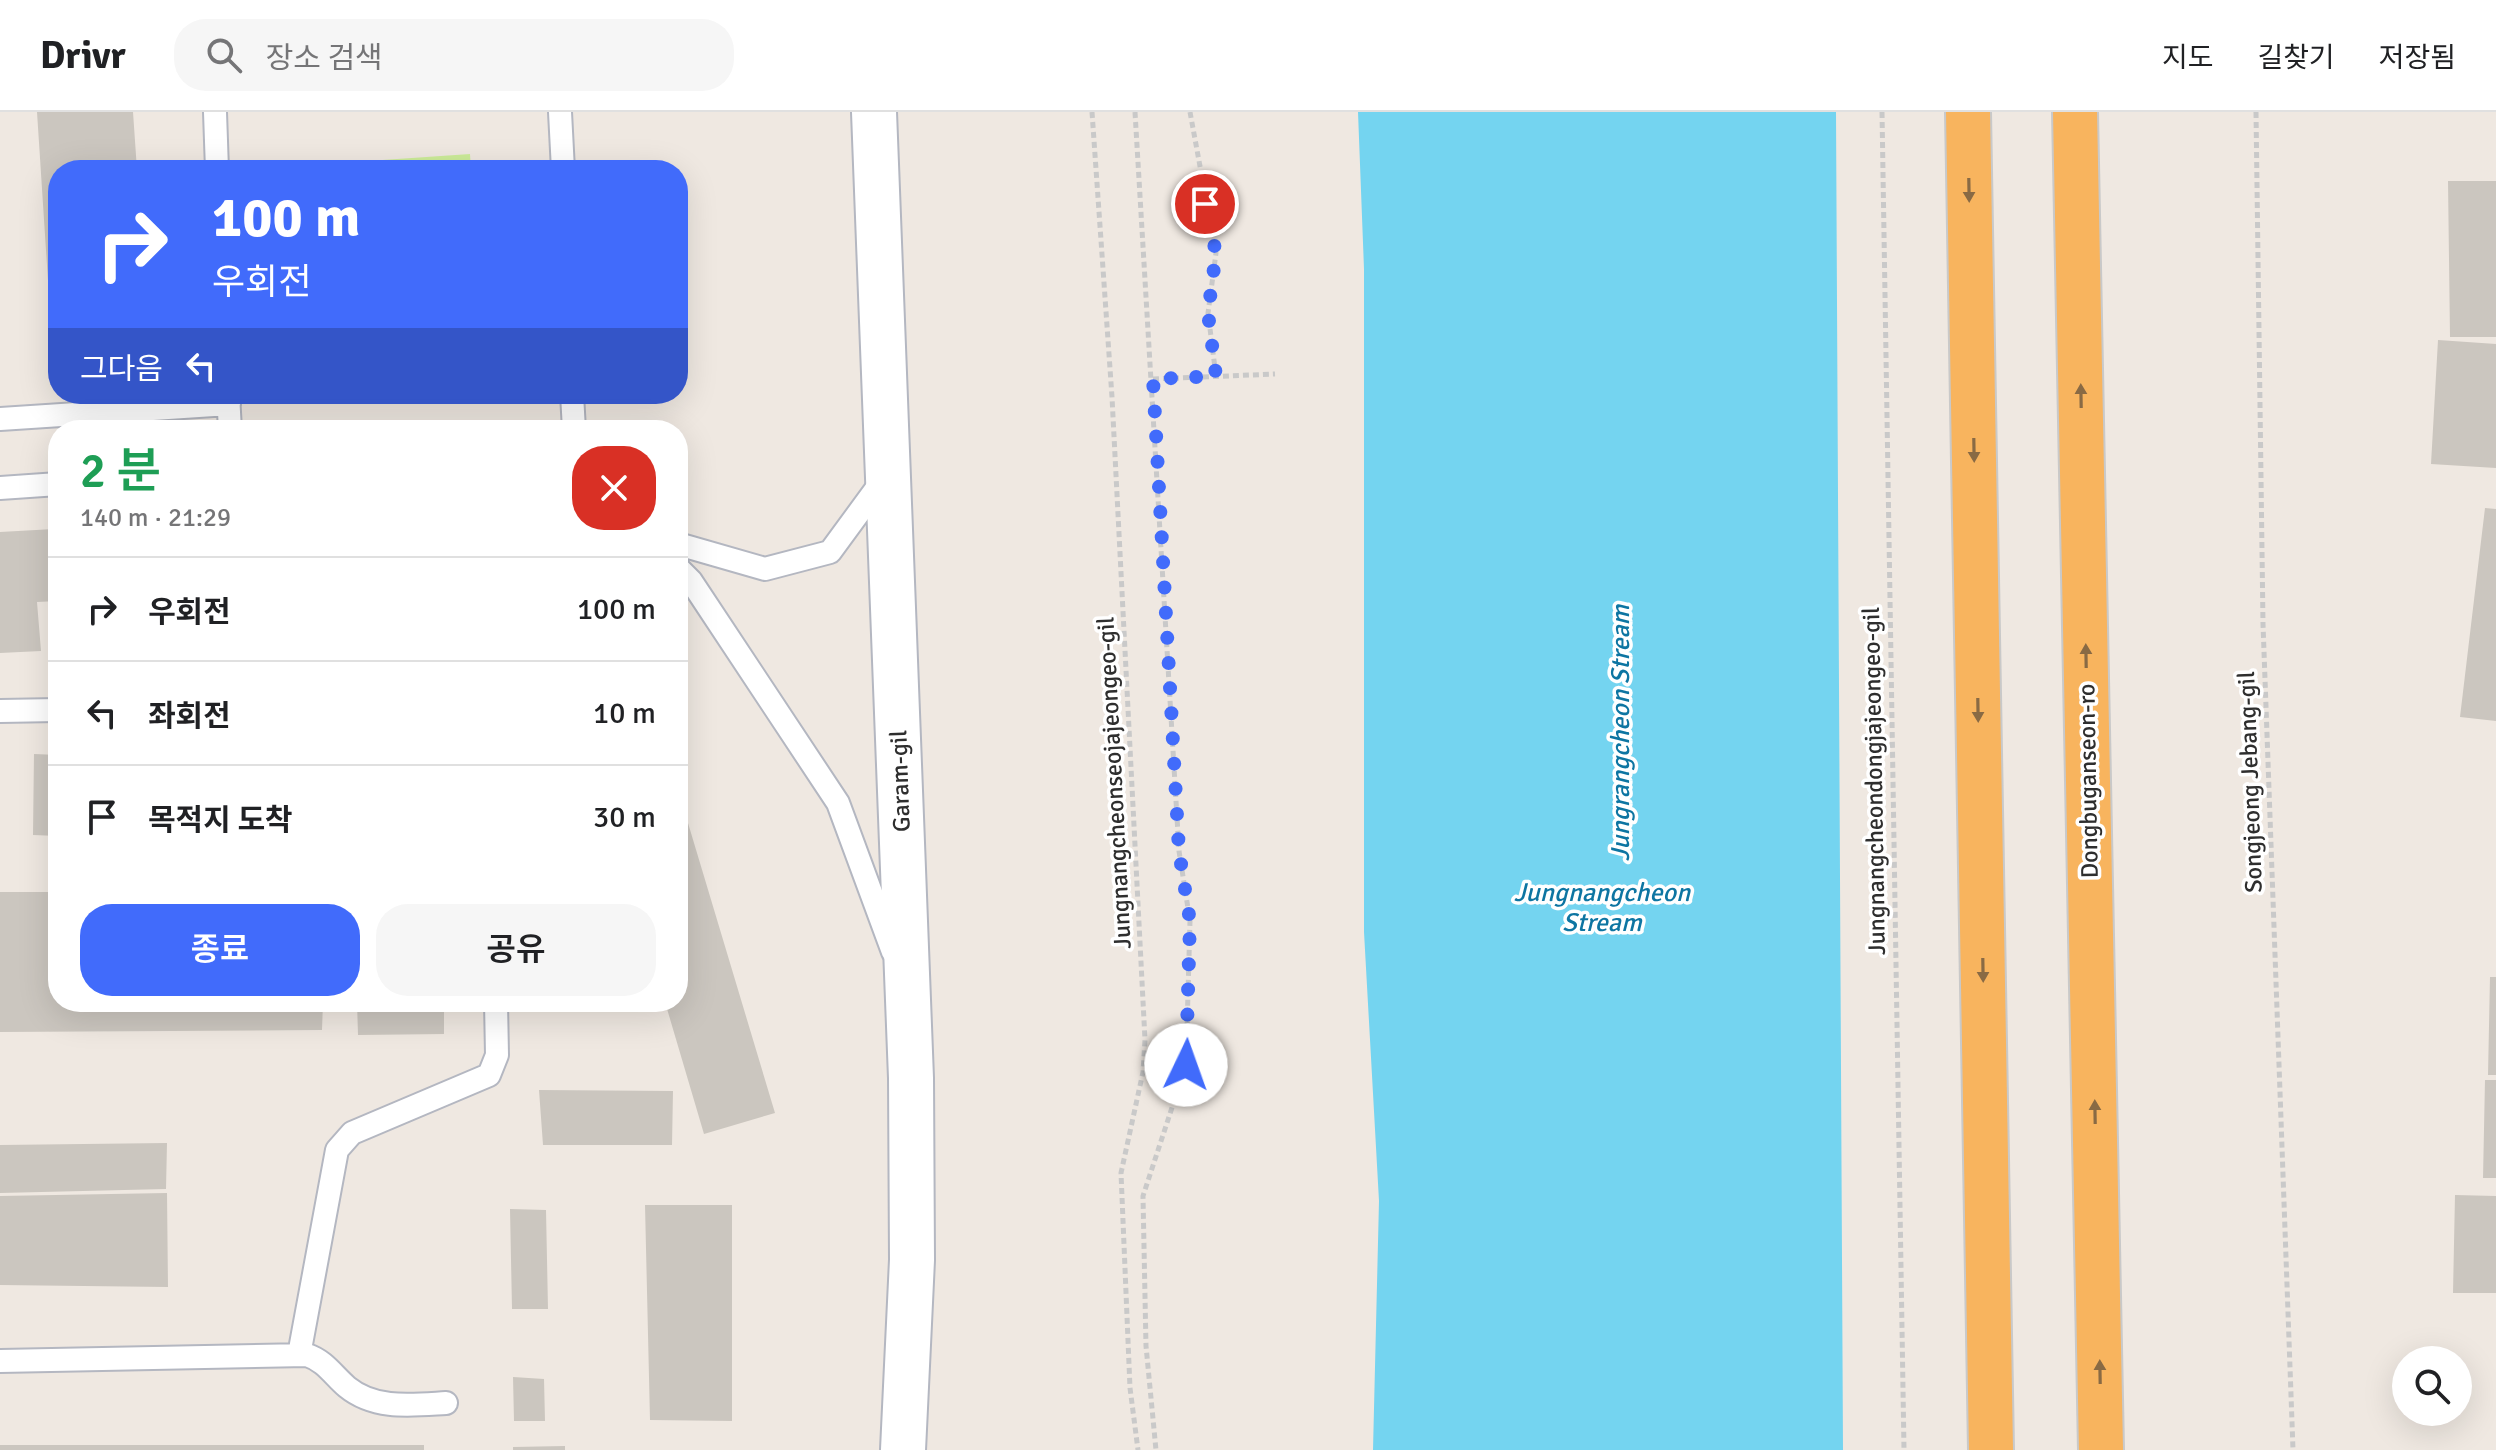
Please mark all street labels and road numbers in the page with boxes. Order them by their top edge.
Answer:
street label: Jungnangcheondongjajeongeo-gil [1856,607,1892,955]
street label: Jungnangcheonseojajeongeo-gil [1090,616,1138,950]
street label: Songjeong Jebang-gil [2231,671,2269,893]
street label: Dongbuganseon-ro [2071,683,2105,879]
street label: Garam-gil [883,729,917,833]

